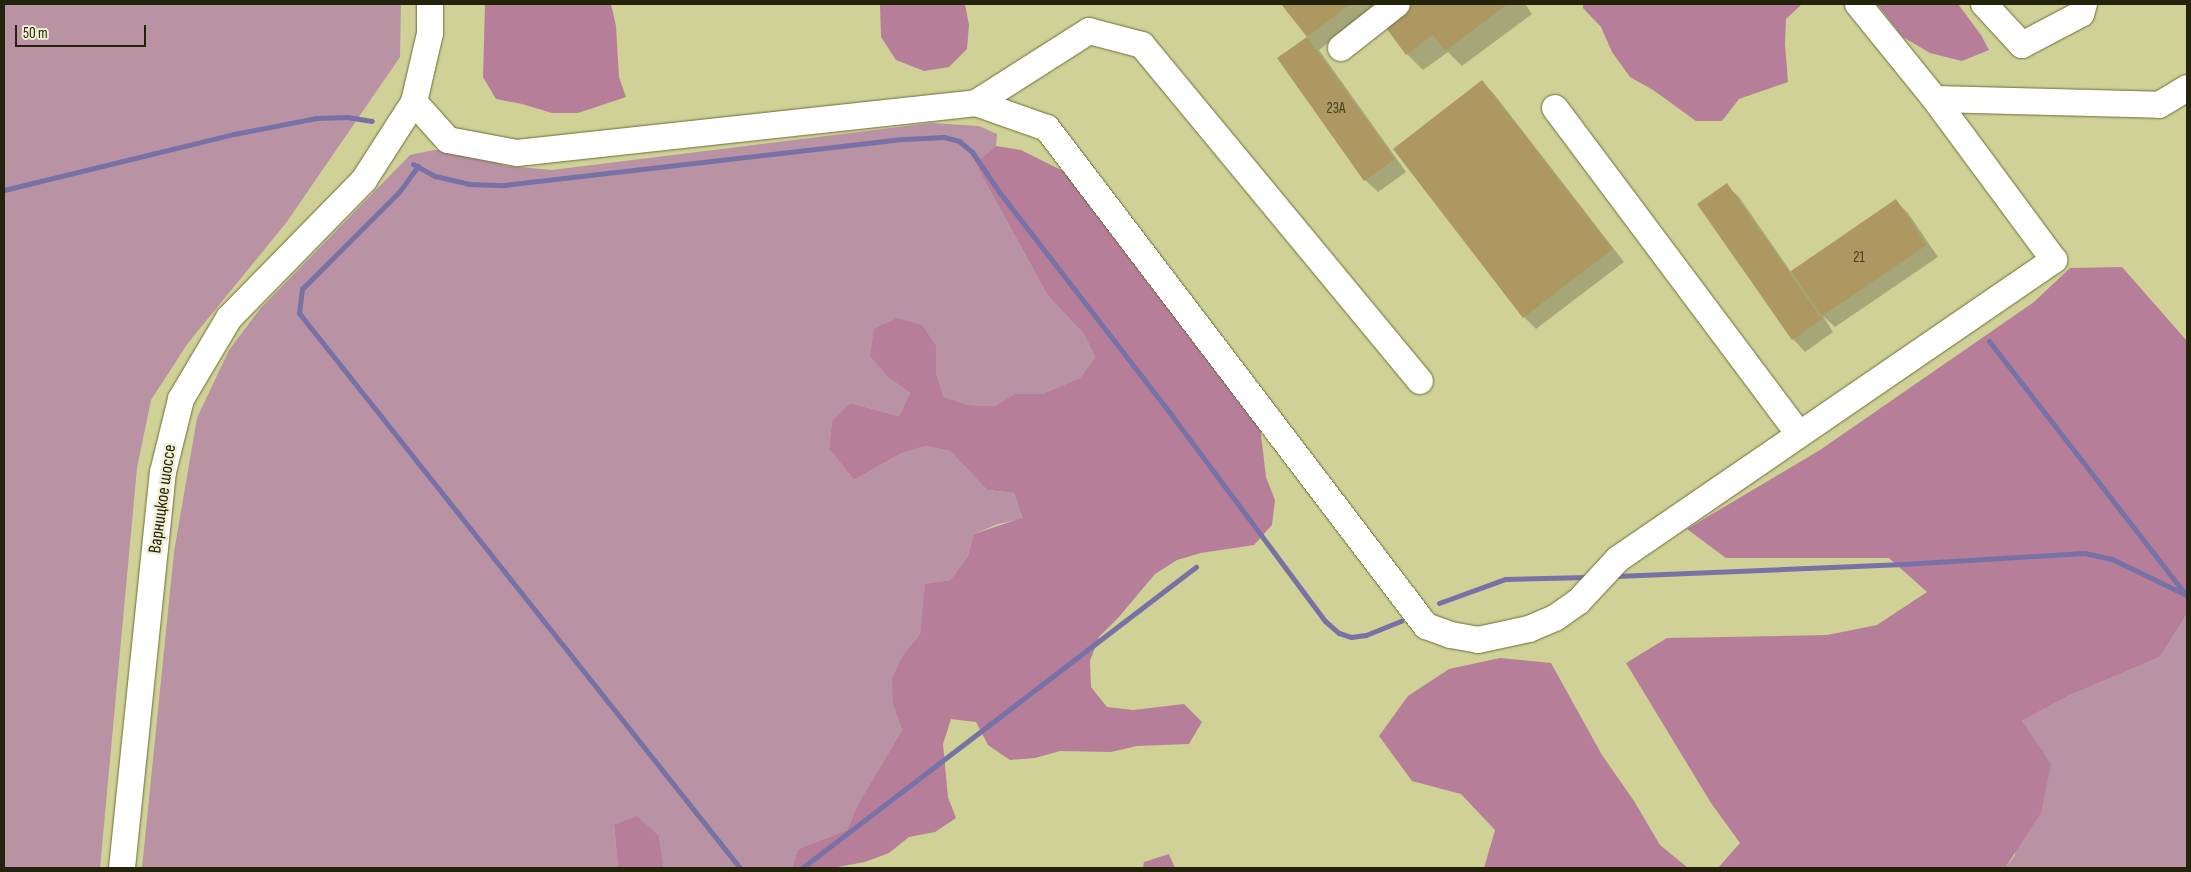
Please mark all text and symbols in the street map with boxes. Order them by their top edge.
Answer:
scale bar [18,15,149,47]
text: 50 m [23,24,48,43]
house number: 23А [1327,100,1345,118]
house number: 21 [1853,249,1865,267]
street label: Варницкое шоссе [145,443,181,555]

